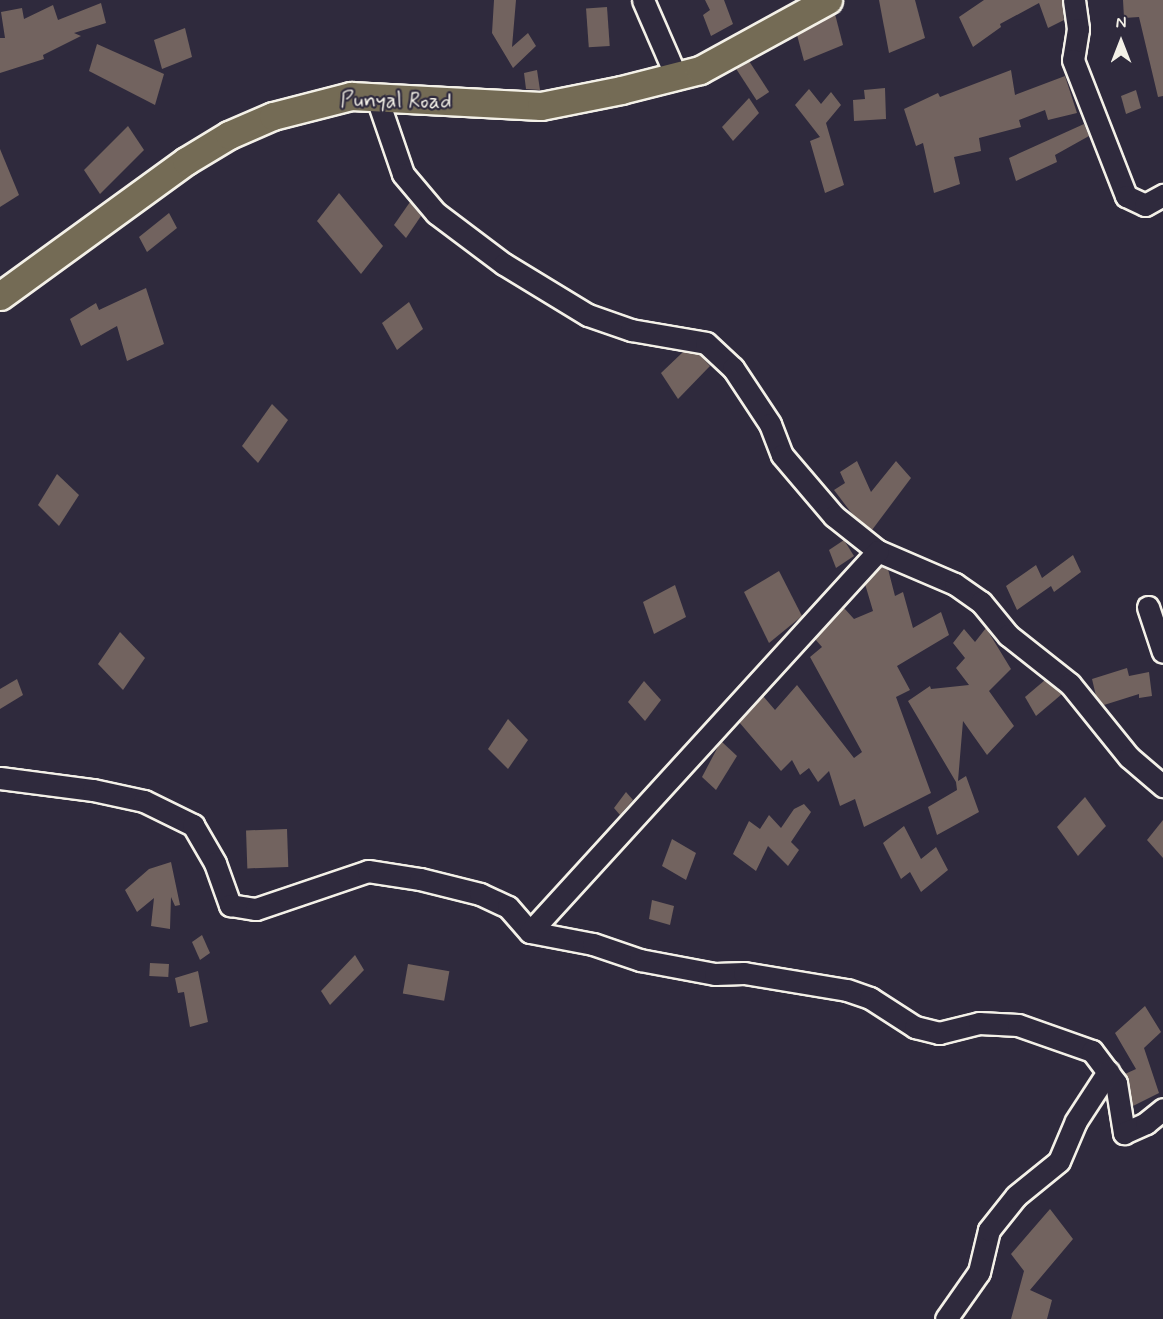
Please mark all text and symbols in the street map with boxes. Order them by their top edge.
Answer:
north arrow [1091,12,1151,72]
text: N [1116,13,1126,34]
street label: Punyal Road [340,88,452,116]

